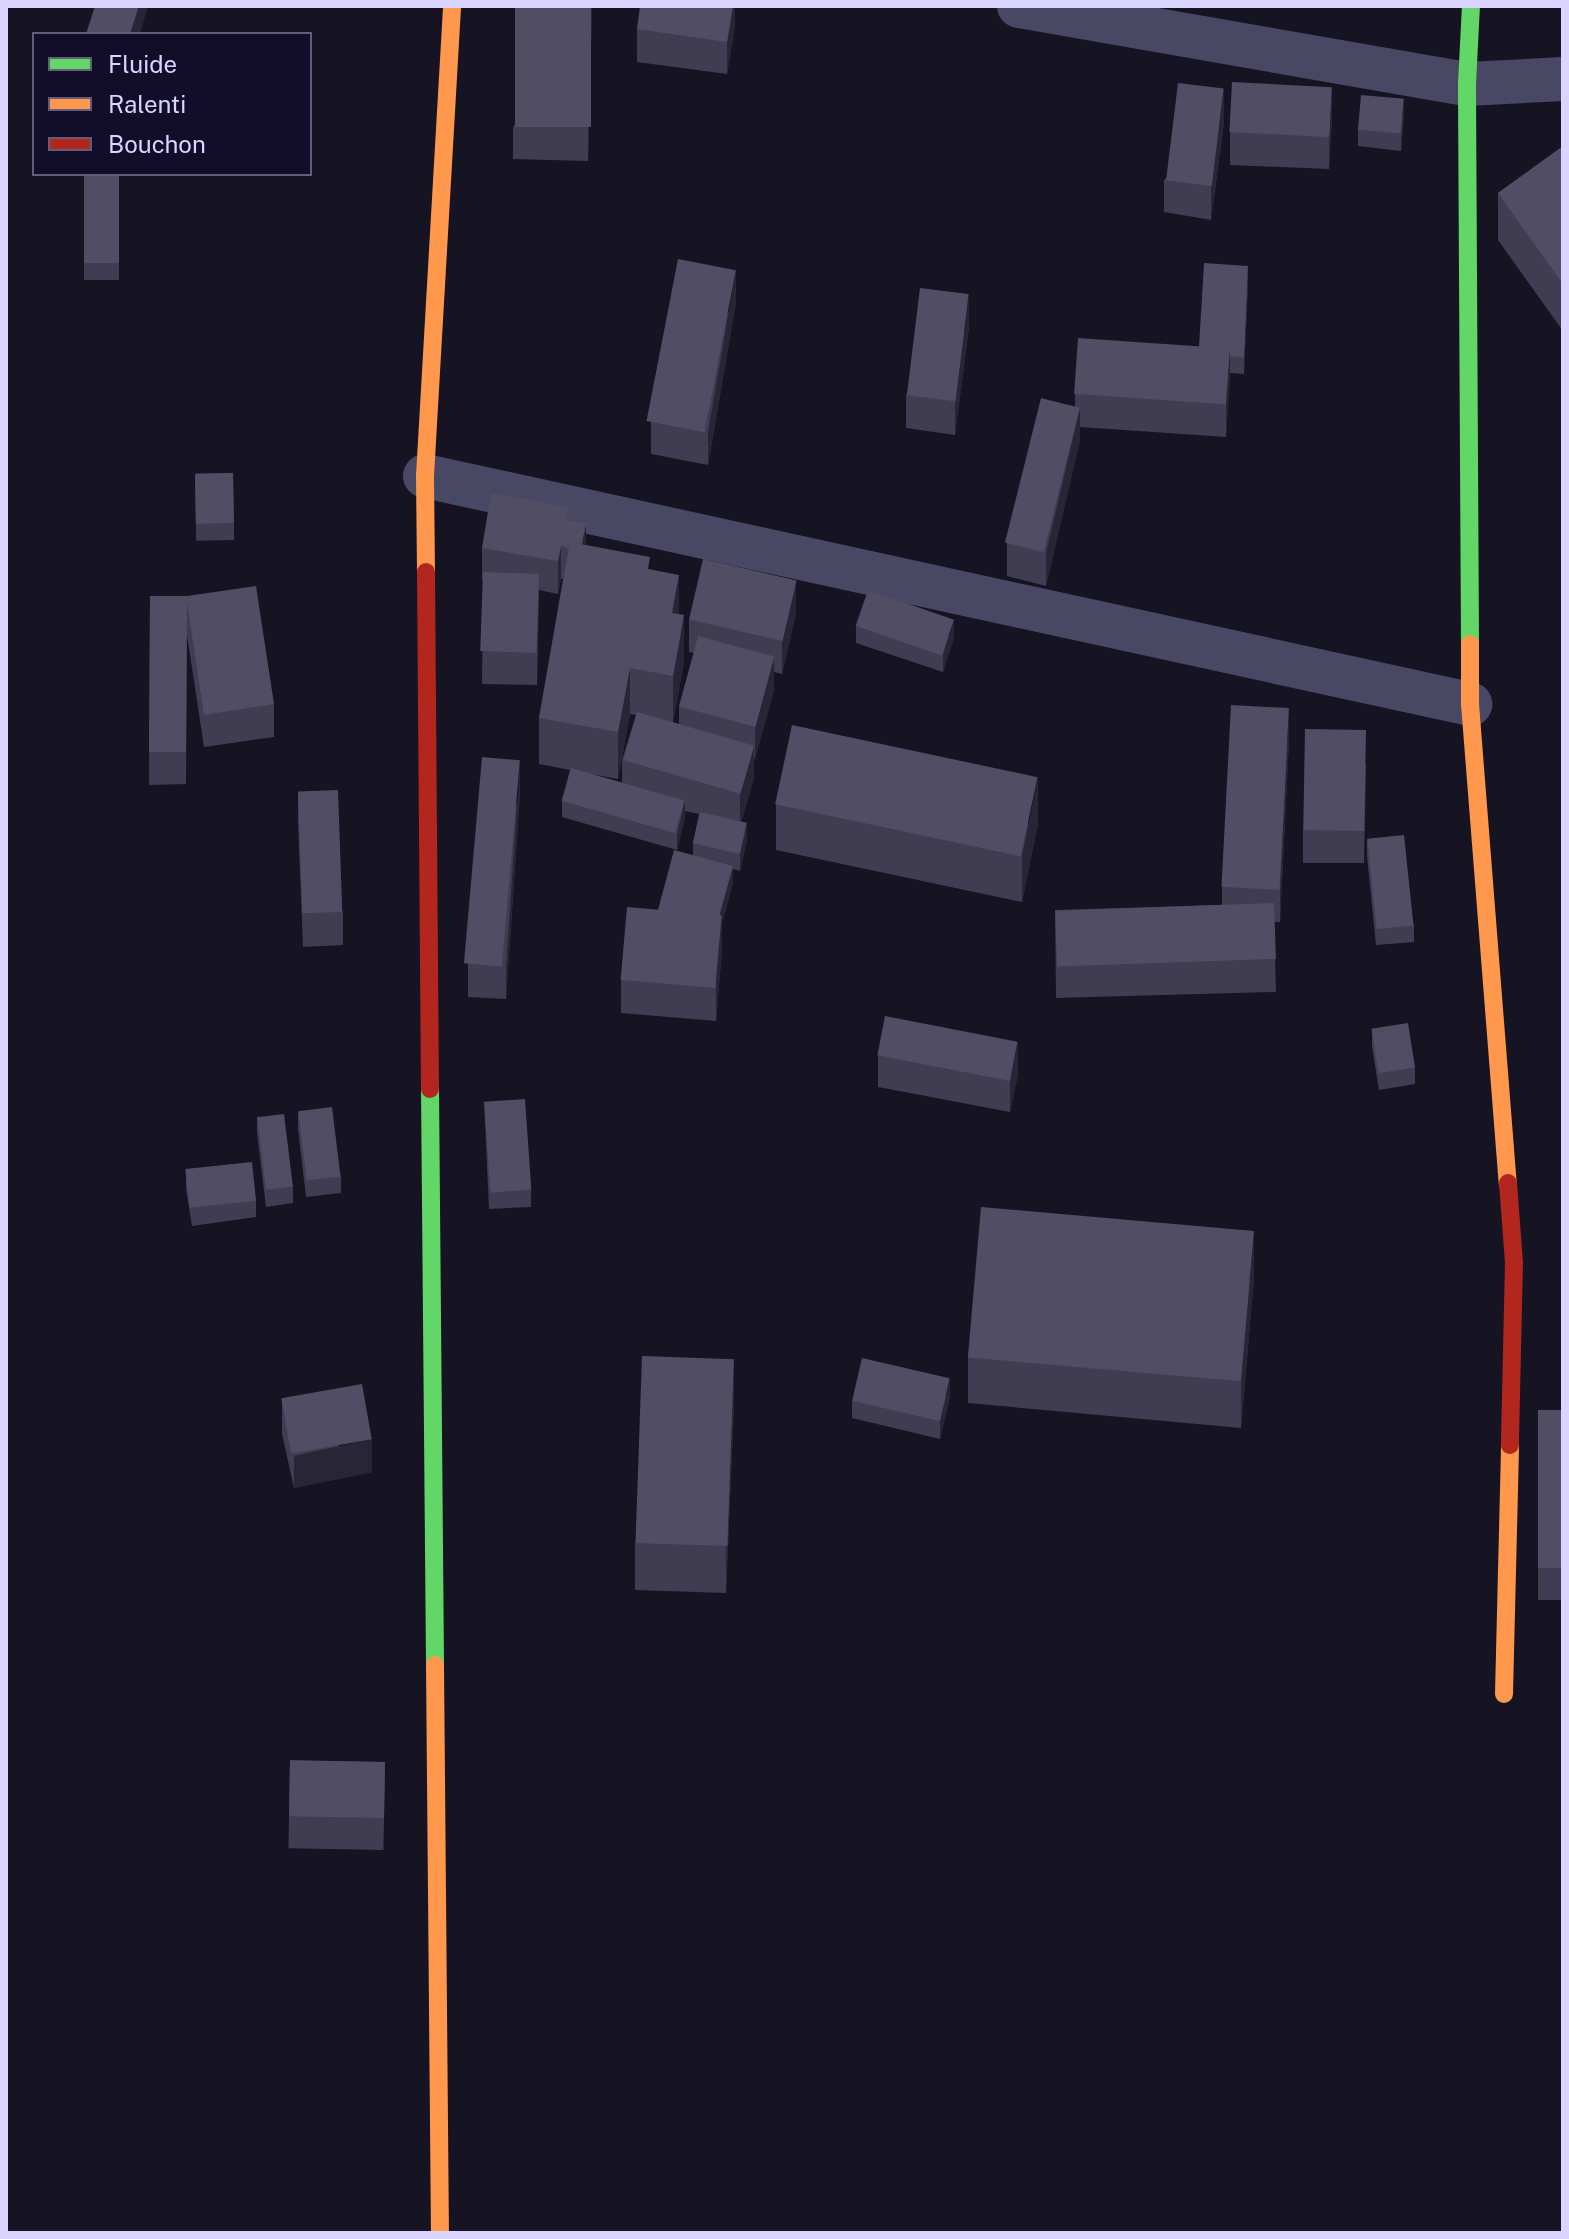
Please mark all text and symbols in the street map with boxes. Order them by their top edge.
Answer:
legend [32,32,312,176]
text: Fluide [108,50,177,78]
text: Ralenti [108,90,186,118]
text: Bouchon [108,130,206,158]

